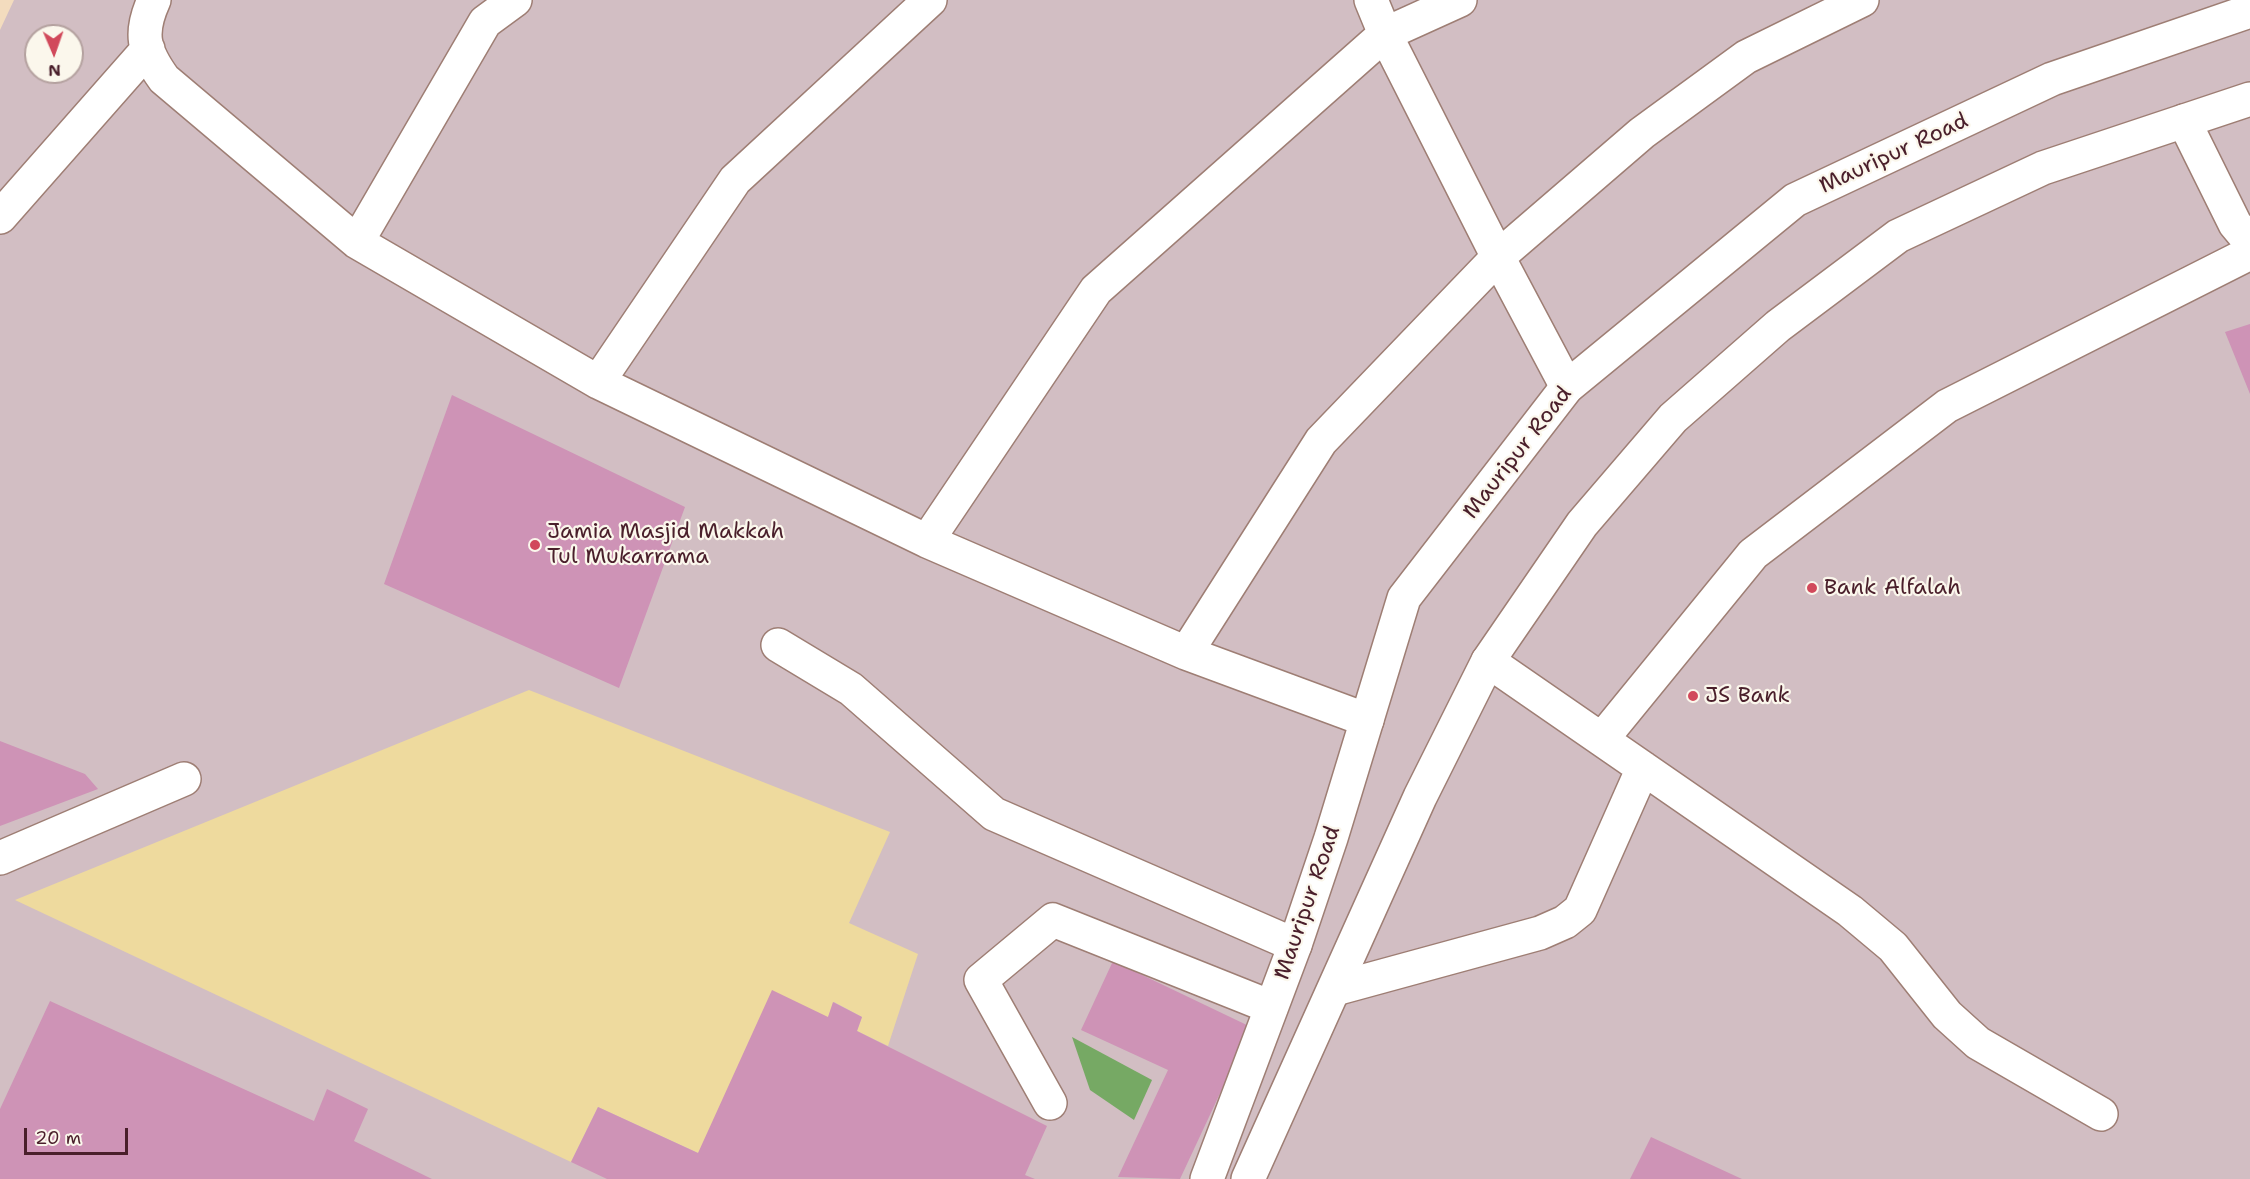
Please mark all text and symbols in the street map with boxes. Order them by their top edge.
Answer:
north arrow [24,24,84,84]
text: N [48,60,61,81]
street label: Mauripur Road [1815,108,1973,200]
street label: Mauripur Road [1458,381,1578,525]
place label: Jamia Masjid Makkah Tul Mukarrama [547,519,784,570]
marker: Jamia Masjid Makkah Tul Mukarrama [528,538,542,552]
place label: Bank Alfalah [1824,575,1961,601]
marker: Bank Alfalah [1805,581,1819,595]
place label: JS Bank [1705,683,1790,709]
marker: JS Bank [1686,689,1700,703]
street label: Mauripur Road [1269,823,1347,983]
scale bar [27,1116,130,1154]
text: 20 m [35,1126,81,1150]

